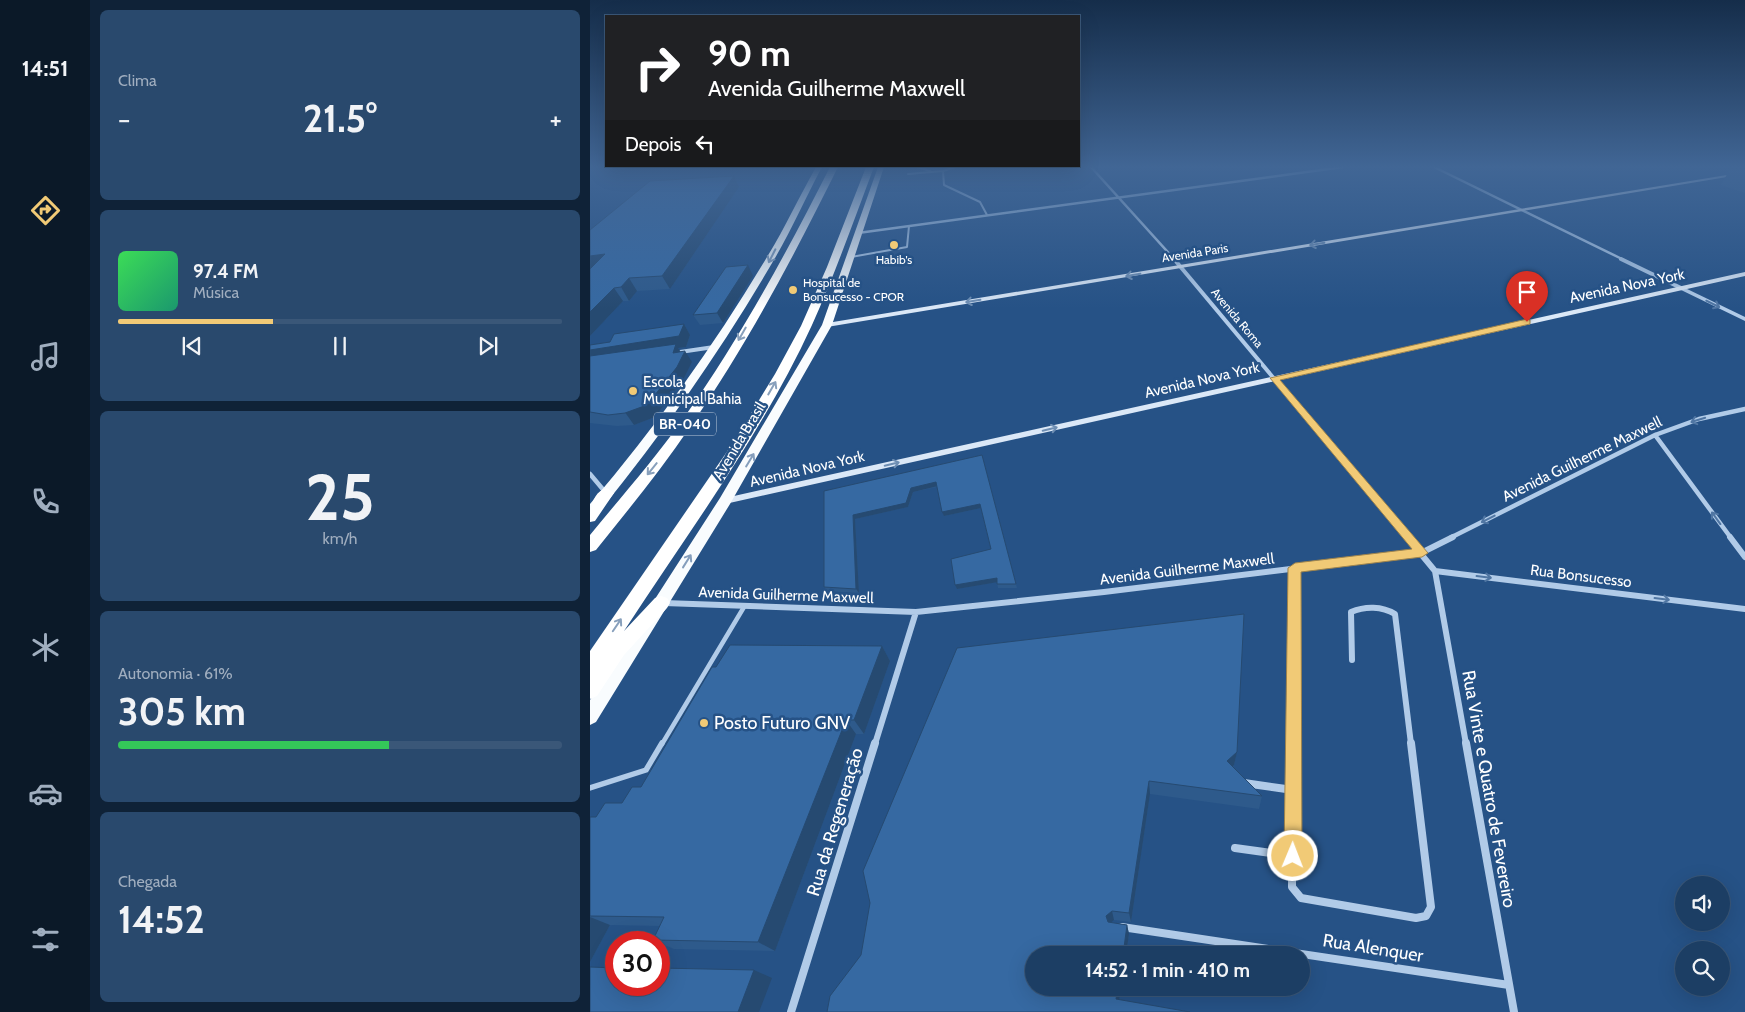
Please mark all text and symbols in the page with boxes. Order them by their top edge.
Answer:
text: 90 m [708,32,791,75]
icon: right [625,35,690,100]
text: 14:51 [22,55,68,82]
text: Clima [118,71,157,90]
text: Avenida Guilherme Maxwell [708,75,965,102]
text: 21.5° [303,95,377,142]
text: − [118,102,130,136]
text: + [550,102,562,136]
icon: left [691,130,719,158]
text: Depois [625,133,681,156]
icon: directions [28,193,63,228]
marker: Habib's [888,239,900,251]
street label: Avenida Paris [1161,240,1229,265]
one-way arrow [1309,240,1325,250]
one-way arrow [767,249,777,264]
place label: Habib's [876,252,912,267]
text: 97.4 FM [193,260,259,283]
street label: Avenida Nova York [1568,265,1687,307]
one-way arrow [1125,270,1141,280]
pin [1506,271,1548,322]
place label: Hospital de Bonsucesso - CPOR [803,275,905,304]
icon: arrive [1513,278,1541,306]
text: Música [193,283,239,302]
marker: Hospital de Bonsucesso - CPOR [787,284,799,296]
street label: Avenida Roma [1208,285,1267,351]
one-way arrow [965,297,981,307]
one-way arrow [1705,300,1720,309]
one-way arrow [737,327,747,341]
icon: previous [178,332,206,360]
icon: pause [326,332,354,360]
icon: next [474,332,502,360]
icon: music [28,339,63,374]
street label: Avenida Nova York [1143,358,1261,402]
place label: Escola Municipal Bahia [643,373,742,408]
one-way arrow [768,381,778,395]
marker: Escola Municipal Bahia [627,385,639,397]
street label: Avenida Brasil [709,398,770,483]
road number: BR-040 [654,412,716,436]
street label: Avenida Guilherme Maxwell [1499,412,1665,506]
one-way arrow [1690,416,1706,425]
one-way arrow [1042,423,1058,433]
street label: Avenida Nova York [748,447,866,491]
one-way arrow [745,453,755,467]
text: 25 [305,457,375,536]
one-way arrow [883,459,899,468]
one-way arrow [646,462,657,475]
icon: phone [28,484,63,519]
one-way arrow [1711,511,1721,525]
one-way arrow [1481,515,1496,524]
text: km/h [322,529,358,548]
street label: Avenida Guilherme Maxwell [1099,549,1276,589]
one-way arrow [682,555,692,569]
street label: Rua Bonsucesso [1529,561,1633,591]
one-way arrow [1475,572,1491,582]
street label: Avenida Guilherme Maxwell [698,583,874,607]
one-way arrow [1654,594,1670,604]
one-way arrow [612,619,622,633]
icon: climate [28,630,63,665]
text: Autonomia · 61% [118,664,233,683]
street label: Rua Vinte e Quatro de Fevereiro [1457,669,1521,910]
text: 305 km [118,688,246,735]
place label: Posto Futuro GNV [714,712,850,734]
marker: Posto Futuro GNV [698,717,710,729]
street label: Rua da Regeneração [802,745,868,899]
icon: car [28,776,63,811]
position arrow [1266,829,1318,881]
text: Chegada [118,872,177,891]
map controls [1675,876,1730,996]
button: sound [1675,876,1730,931]
text: 14:52 [118,896,205,943]
icon: filters [28,922,63,957]
street label: Rua Alenquer [1321,929,1425,967]
speed limit sign: 30 [605,931,670,996]
button: search [1675,941,1730,996]
text: 14:52 · 1 min · 410 m [1085,959,1250,982]

